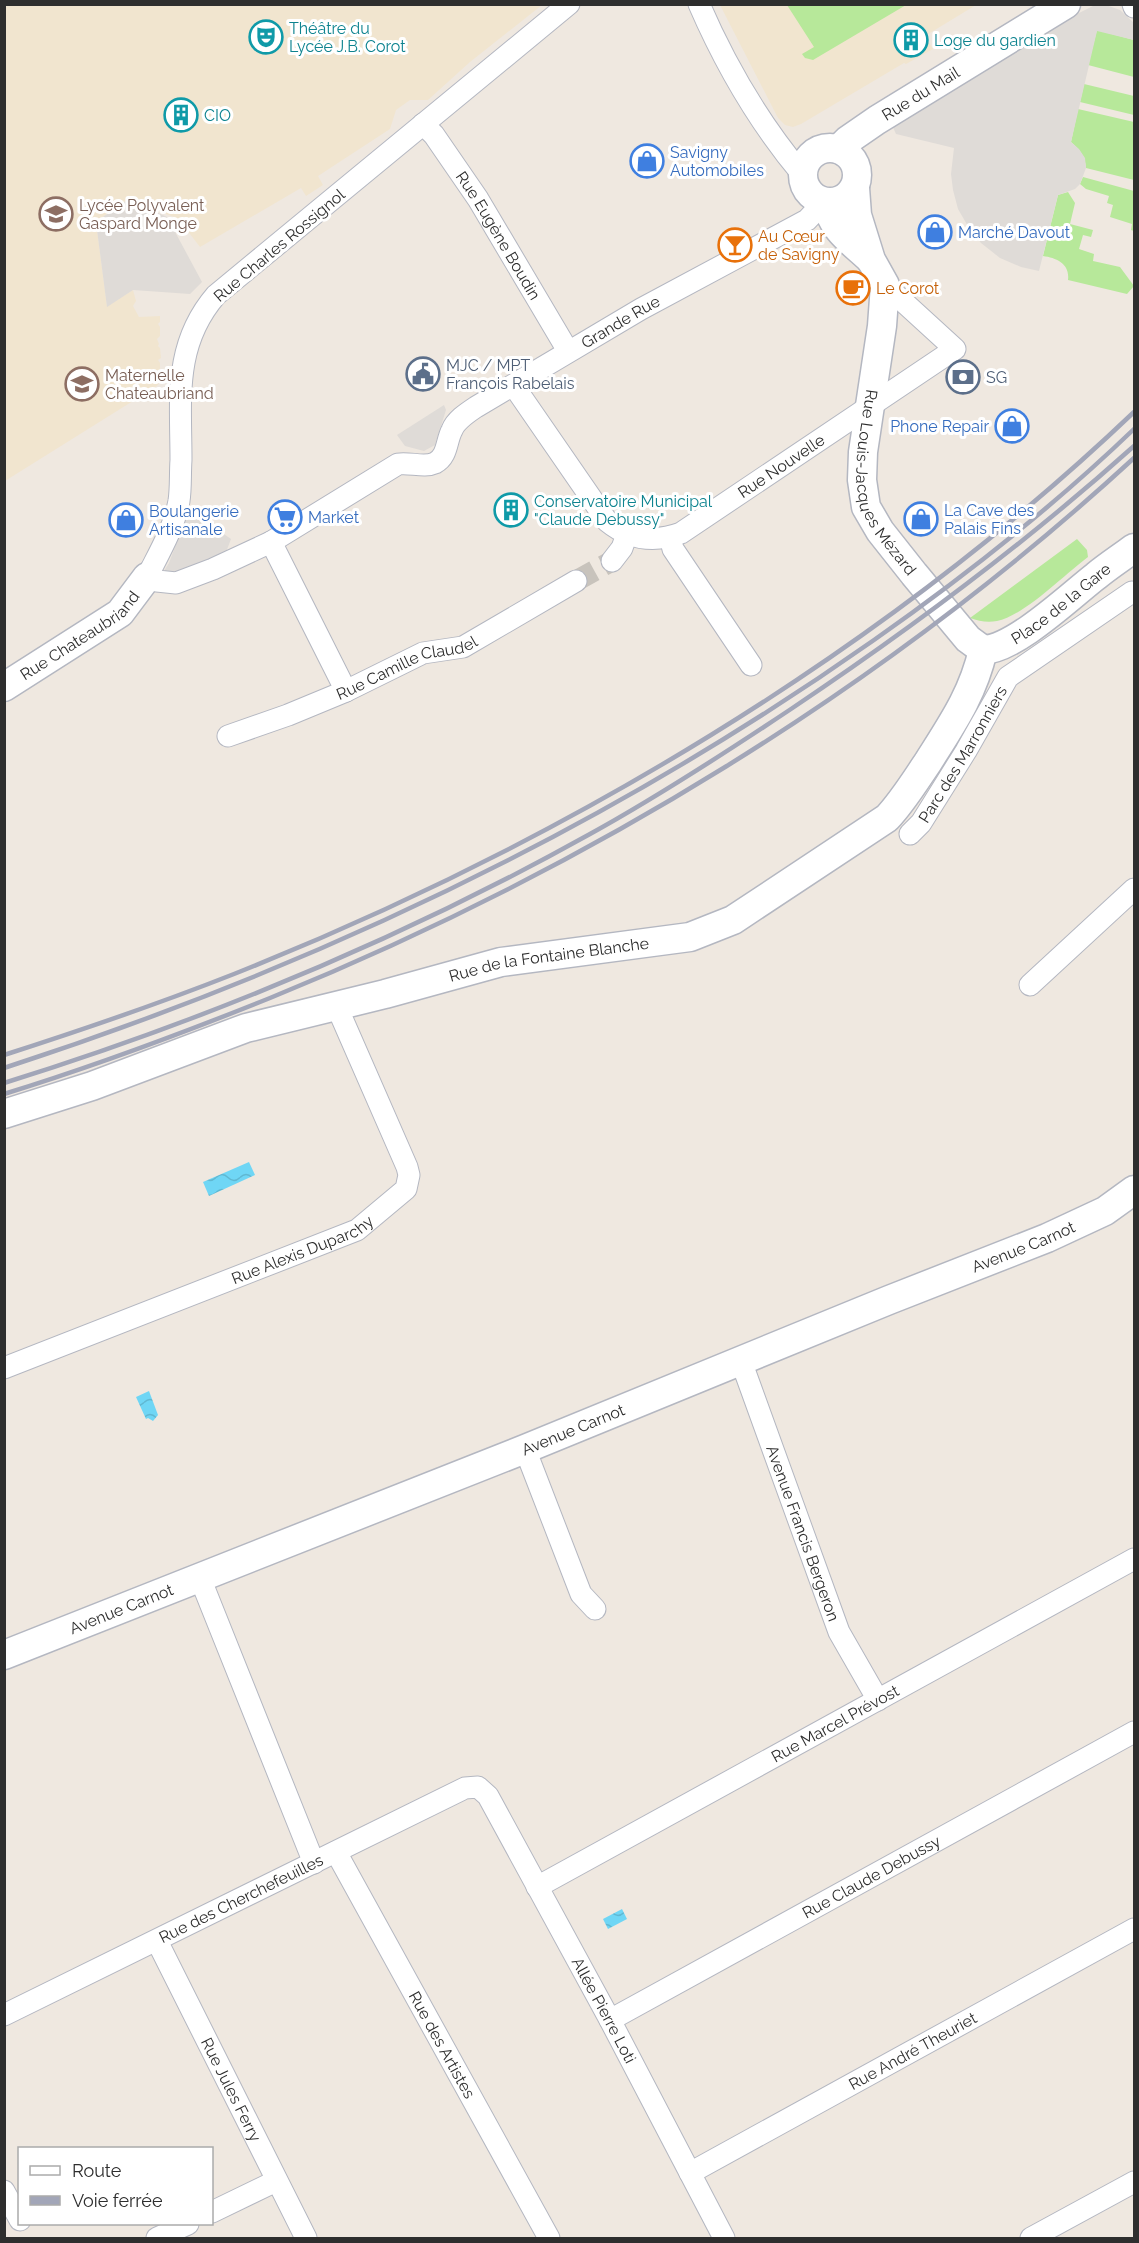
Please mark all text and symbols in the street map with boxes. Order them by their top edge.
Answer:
theatre icon: Théâtre du Lycée J.B. Corot [248,19,284,55]
place label: Théâtre du Lycée J.B. Corot [289,19,406,56]
building icon: Loge du gardien [893,22,929,58]
place label: Loge du gardien [934,31,1056,50]
street label: Rue du Mail [879,62,964,125]
building icon: CIO [163,97,199,133]
place label: CIO [204,106,231,125]
shop icon: Savigny Automobiles [629,143,665,179]
place label: Savigny Automobiles [670,143,764,180]
street label: Rue Eugène Boudin [452,168,544,303]
street label: Rue Charles Rossignol [210,185,349,306]
school or university icon: Lycée Polyvalent Gaspard Monge [38,196,74,232]
place label: Lycée Polyvalent Gaspard Monge [79,196,205,233]
shop icon: Marché Davout [917,214,953,250]
place label: Marché Davout [958,223,1071,242]
bar icon: Au Cœur de Savigny [717,227,753,263]
place label: Au Cœur de Savigny [758,227,840,264]
cafe icon: Le Corot [835,270,871,306]
place label: Le Corot [876,279,940,298]
street label: Grande Rue [578,292,663,352]
public building icon: MJC / MPT François Rabelais [405,356,441,392]
place label: MJC / MPT François Rabelais [446,356,575,393]
bank icon: SG [945,359,981,395]
school or university icon: Maternelle Chateaubriand [64,366,100,402]
place label: Maternelle Chateaubriand [105,366,214,403]
place label: SG [986,368,1007,387]
street label: Rue Louis-Jacques Mézard [852,388,920,579]
shop icon: Phone Repair [994,408,1030,444]
place label: Phone Repair [890,417,989,436]
street label: Rue Nouvelle [734,430,828,502]
building icon: Conservatoire Municipal "Claude Debussy" [493,492,529,528]
place label: Conservatoire Municipal "Claude Debussy" [534,492,713,529]
supermarket icon: Market [267,499,303,535]
shop icon: La Cave des Palais Fins [903,501,939,537]
place label: La Cave des Palais Fins [944,501,1035,538]
shop icon: Boulangerie Artisanale [108,502,144,538]
place label: Boulangerie Artisanale [149,502,239,539]
place label: Market [308,508,360,527]
street label: Place de la Gare [1008,559,1114,648]
street label: Rue Chateaubriand [17,587,143,684]
street label: Rue Camille Claudel [334,631,481,704]
street label: Parc des Marronniers [915,682,1011,826]
street label: Rue de la Fontaine Blanche [447,934,650,986]
street label: Rue Alexis Duparchy [229,1211,377,1288]
street label: Avenue Carnot [969,1217,1079,1277]
street label: Avenue Carnot [519,1400,628,1459]
street label: Avenue Francis Bergeron [762,1443,843,1624]
street label: Avenue Carnot [67,1580,176,1638]
street label: Rue Marcel Prévost [768,1681,903,1766]
street label: Rue Claude Debussy [799,1831,944,1922]
street label: Rue des Cherchefeuilles [156,1850,326,1947]
street label: Allée Pierre Loti [568,1954,640,2066]
street label: Rue des Artistes [405,1988,479,2102]
street label: Rue André Theuriet [846,2008,981,2094]
street label: Rue Jules Ferry [197,2034,265,2145]
legend [18,2147,213,2225]
text: Route [72,2160,122,2181]
text: Voie ferrée [72,2190,163,2211]

